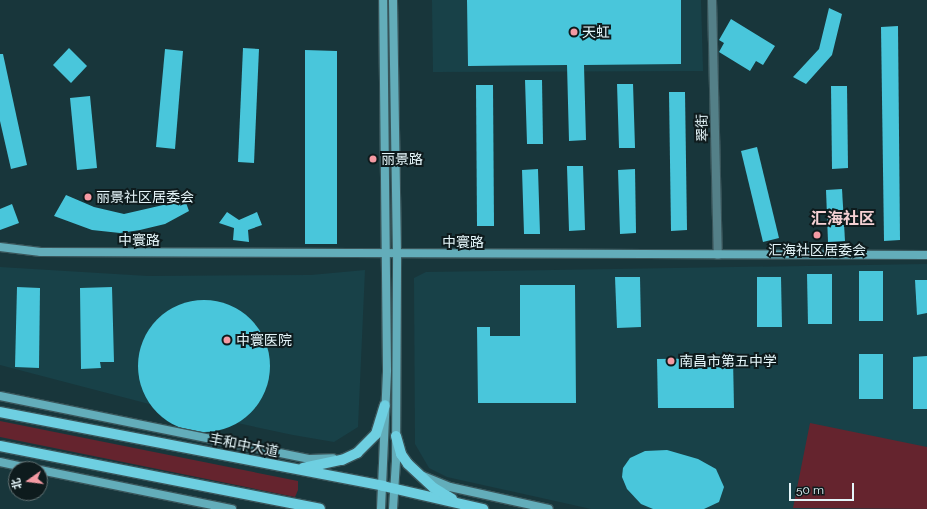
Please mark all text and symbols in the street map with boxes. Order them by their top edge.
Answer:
place label: 天虹 [582,24,610,40]
marker: 天虹 [569,27,579,37]
street label: 翠街 [693,114,711,142]
place label: 丽景路 [381,151,423,167]
marker: 丽景路 [368,154,378,164]
place label: 丽景社区居委会 [96,189,194,205]
marker: 丽景社区居委会 [83,192,93,202]
district label: 汇海社区 [811,209,875,229]
marker: 汇海社区居委会 [812,230,822,240]
street label: 中寰路 [118,232,160,248]
street label: 中寰路 [442,234,484,250]
place label: 汇海社区居委会 [768,242,866,258]
place label: 中寰医院 [236,332,292,348]
marker: 中寰医院 [221,334,233,346]
place label: 南昌市第五中学 [679,353,777,369]
marker: 南昌市第五中学 [666,356,676,366]
street label: 丰和中大道 [208,430,280,460]
north arrow [8,461,48,501]
scale bar [791,475,856,501]
text: 北 [9,477,24,491]
text: 50 m [796,483,824,497]

